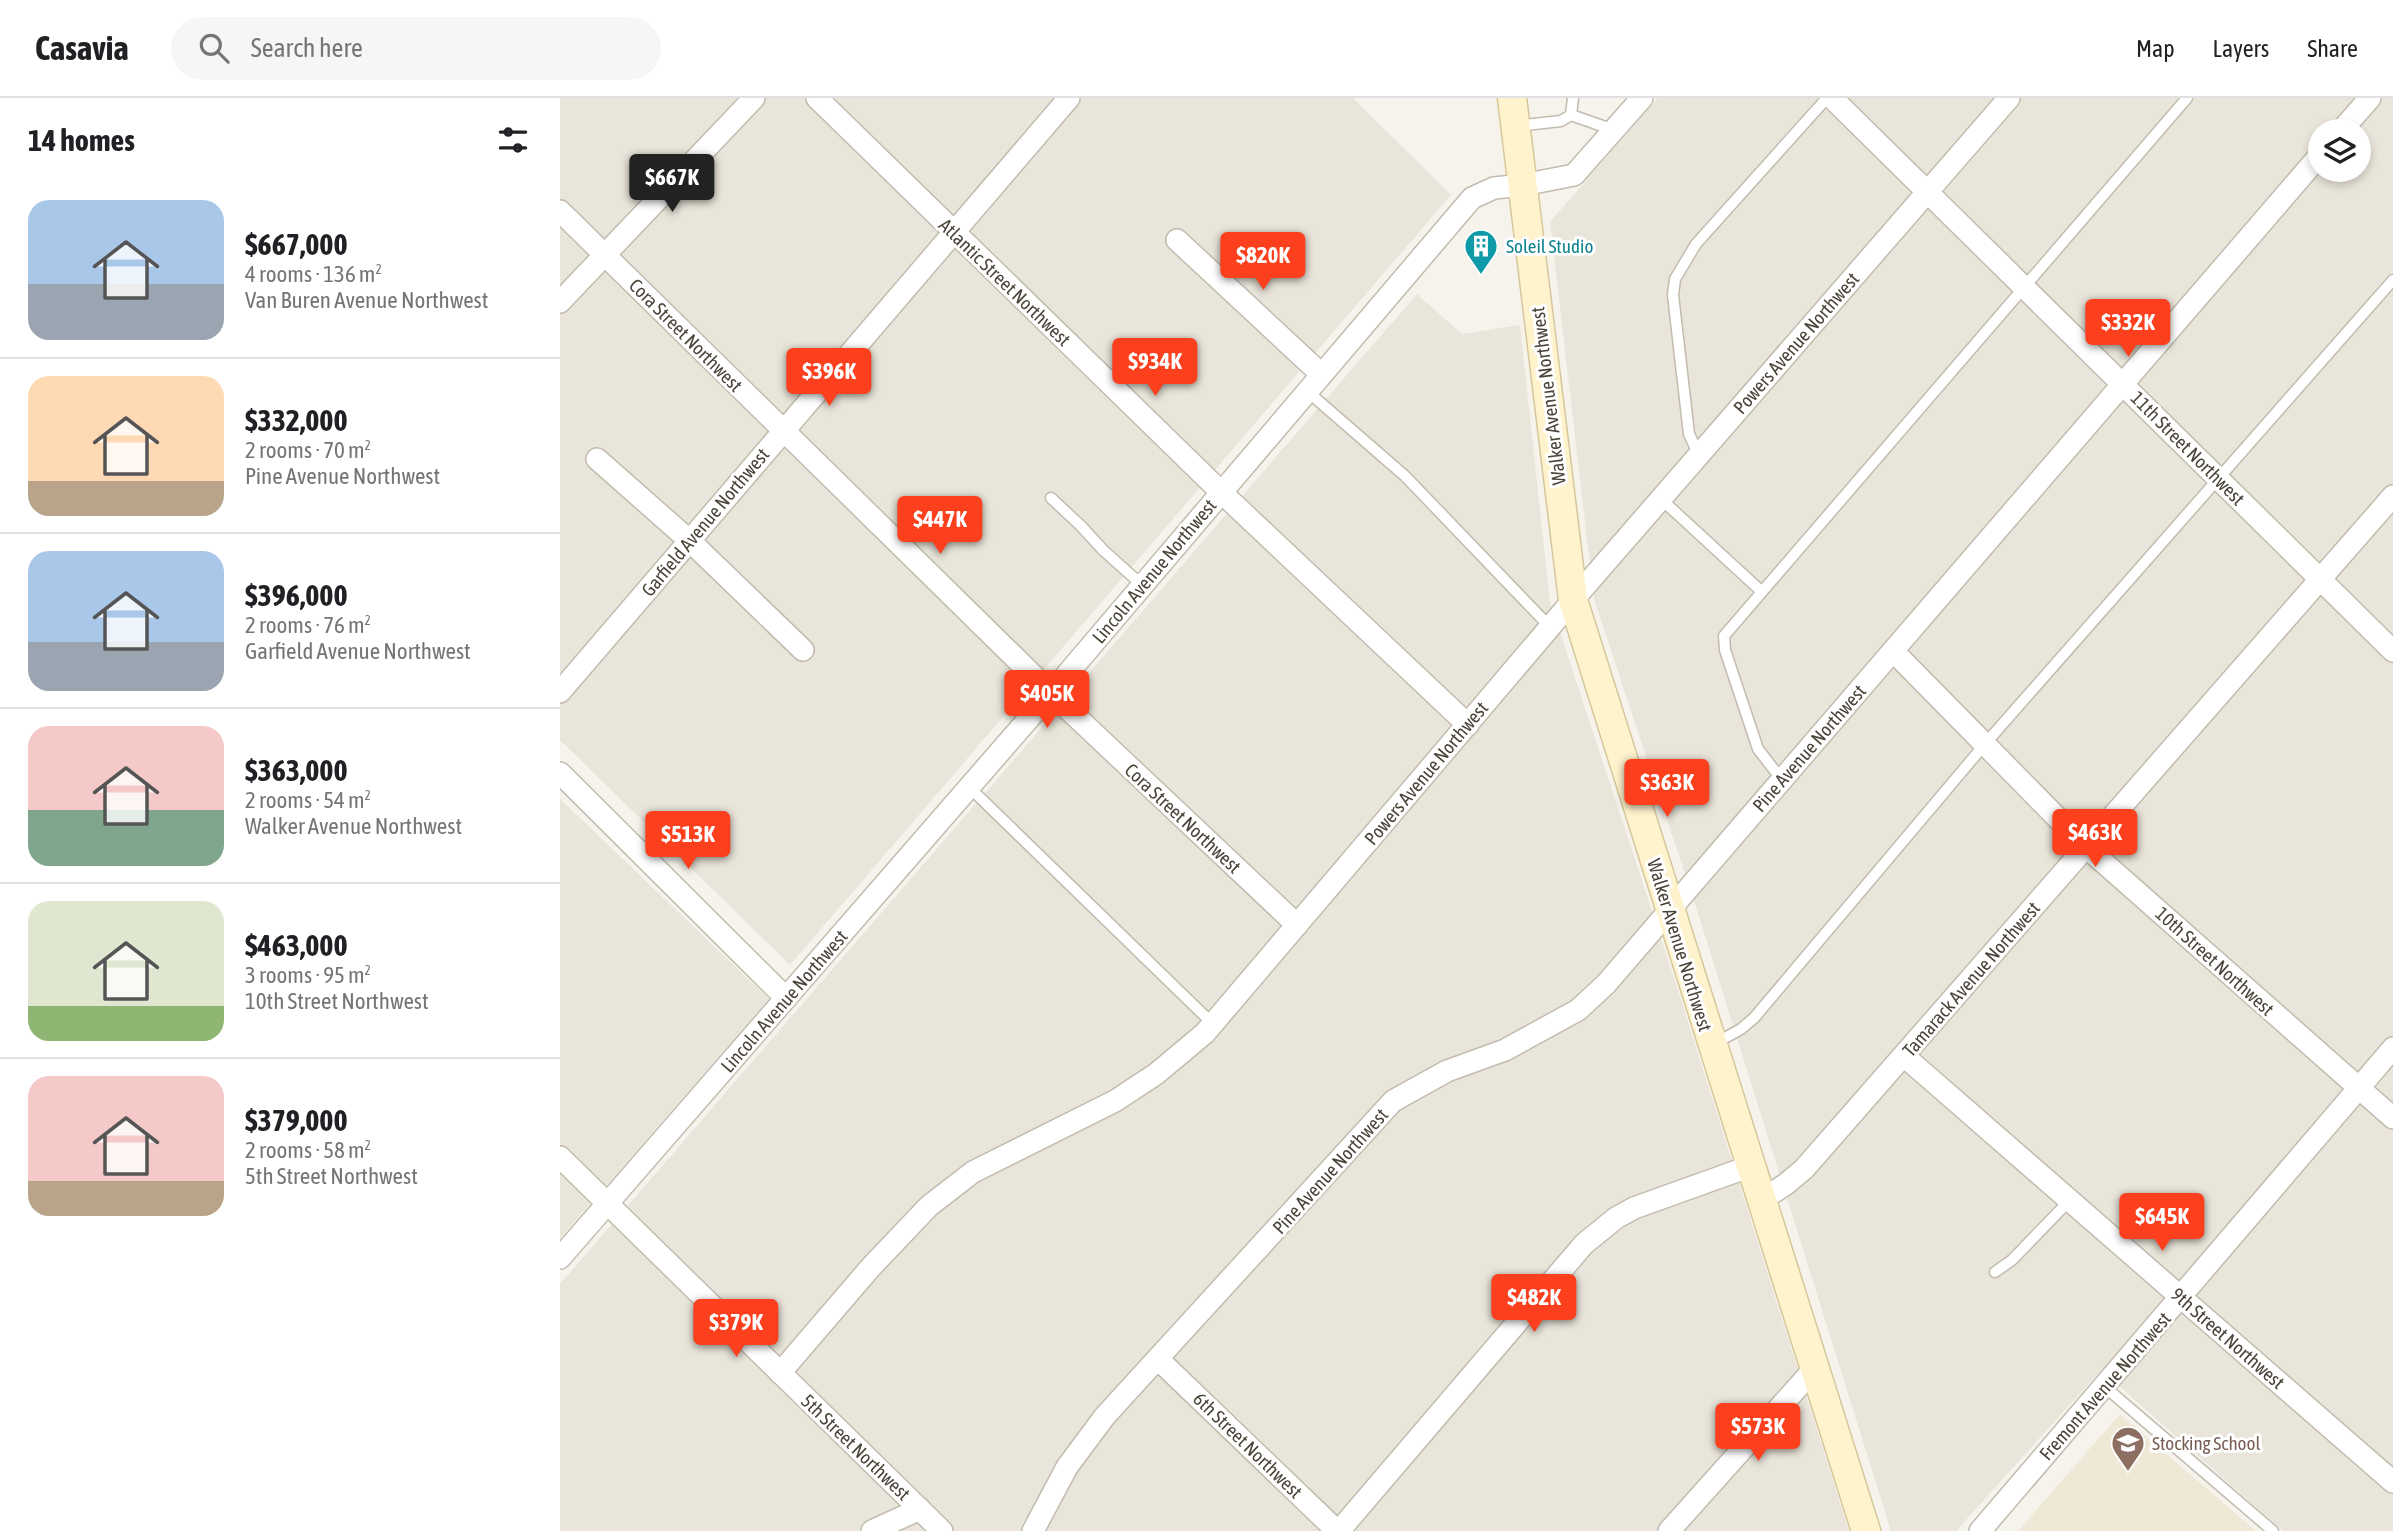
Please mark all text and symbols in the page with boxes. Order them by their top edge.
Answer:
search box [171,17,661,80]
text: Casavia [35,29,129,67]
icon: search [195,29,233,67]
text: Search here [251,33,363,63]
text: Map [2136,35,2175,62]
text: Layers [2213,35,2269,62]
text: Share [2307,35,2358,62]
map controls [2308,119,2371,182]
button: layers [2308,119,2371,182]
icon: filters [494,121,532,159]
text: 14 homes [28,123,135,157]
pin: $667K [623,155,721,214]
text: $667K [645,164,699,190]
street label: Atlantic Street Northwest [935,214,1075,350]
text: $667,000 [245,227,348,261]
building icon: Soleil Studio [1462,227,1500,276]
icon: home [84,228,168,312]
pin: $820K [1214,232,1312,292]
place label: Soleil Studio [1506,235,1593,257]
text: $820K [1236,242,1290,268]
text: 4 rooms · 136 m² [245,261,382,287]
street label: Powers Avenue Northwest [1729,268,1863,418]
street label: Cora Street Northwest [625,274,747,396]
text: Van Buren Avenue Northwest [245,287,488,313]
pin: $332K [2079,300,2177,359]
street label: Walker Avenue Northwest [1526,306,1570,486]
text: $332K [2101,309,2155,335]
pin: $934K [1106,338,1204,398]
pin: $396K [780,348,878,408]
text: $934K [1128,348,1182,374]
text: $396K [802,358,856,384]
street label: 11th Street Northwest [2127,387,2249,509]
text: $332,000 [245,403,348,437]
icon: home [84,404,168,488]
text: 2 rooms · 70 m² [245,437,371,463]
street label: Garfield Avenue Northwest [637,444,773,600]
text: Pine Avenue Northwest [245,463,440,489]
street label: Lincoln Avenue Northwest [1087,495,1221,647]
pin: $447K [891,496,989,556]
text: $447K [913,506,967,532]
text: $396,000 [245,578,348,612]
icon: home [84,579,168,663]
text: 2 rooms · 76 m² [245,612,371,638]
text: Garfield Avenue Northwest [245,638,471,664]
pin: $405K [998,670,1096,730]
text: $405K [1020,680,1074,706]
street label: Pine Avenue Northwest [1748,680,1870,816]
street label: Powers Avenue Northwest [1360,697,1492,849]
text: $363,000 [245,753,348,787]
icon: home [84,754,168,838]
street label: Cora Street Northwest [1120,759,1246,877]
pin: $363K [1618,760,1716,819]
text: $363K [1640,769,1694,795]
text: 2 rooms · 54 m² [245,787,371,813]
pin: $463K [2046,810,2144,869]
pin: $513K [639,812,737,871]
text: Walker Avenue Northwest [245,813,462,839]
text: $463K [2068,819,2122,845]
text: $513K [661,821,715,847]
street label: Walker Avenue Northwest [1643,856,1717,1034]
street label: Tamarack Avenue Northwest [1898,897,2044,1061]
street label: 10th Street Northwest [2151,902,2279,1020]
street label: Lincoln Avenue Northwest [716,925,852,1077]
text: $463,000 [245,928,348,962]
icon: home [84,929,168,1013]
text: 3 rooms · 95 m² [245,962,371,988]
text: 10th Street Northwest [245,988,429,1014]
text: $379,000 [245,1103,348,1137]
icon: home [84,1104,168,1188]
street label: Pine Avenue Northwest [1268,1104,1392,1238]
text: 2 rooms · 58 m² [245,1137,371,1163]
text: 5th Street Northwest [245,1163,418,1189]
pin: $645K [2113,1194,2211,1253]
text: $645K [2135,1203,2189,1229]
pin: $482K [1485,1274,1583,1334]
street label: 9th Street Northwest [2167,1283,2289,1393]
text: $482K [1507,1284,1561,1310]
pin: $379K [687,1300,785,1359]
street label: Fremont Avenue Northwest [2035,1308,2175,1464]
text: $379K [709,1309,763,1335]
street label: 6th Street Northwest [1189,1388,1307,1502]
street label: 5th Street Northwest [797,1390,915,1504]
pin: $573K [1709,1404,1807,1463]
text: $573K [1731,1413,1785,1439]
school or university icon: Stocking School [2109,1424,2147,1473]
place label: Stocking School [2152,1432,2261,1454]

